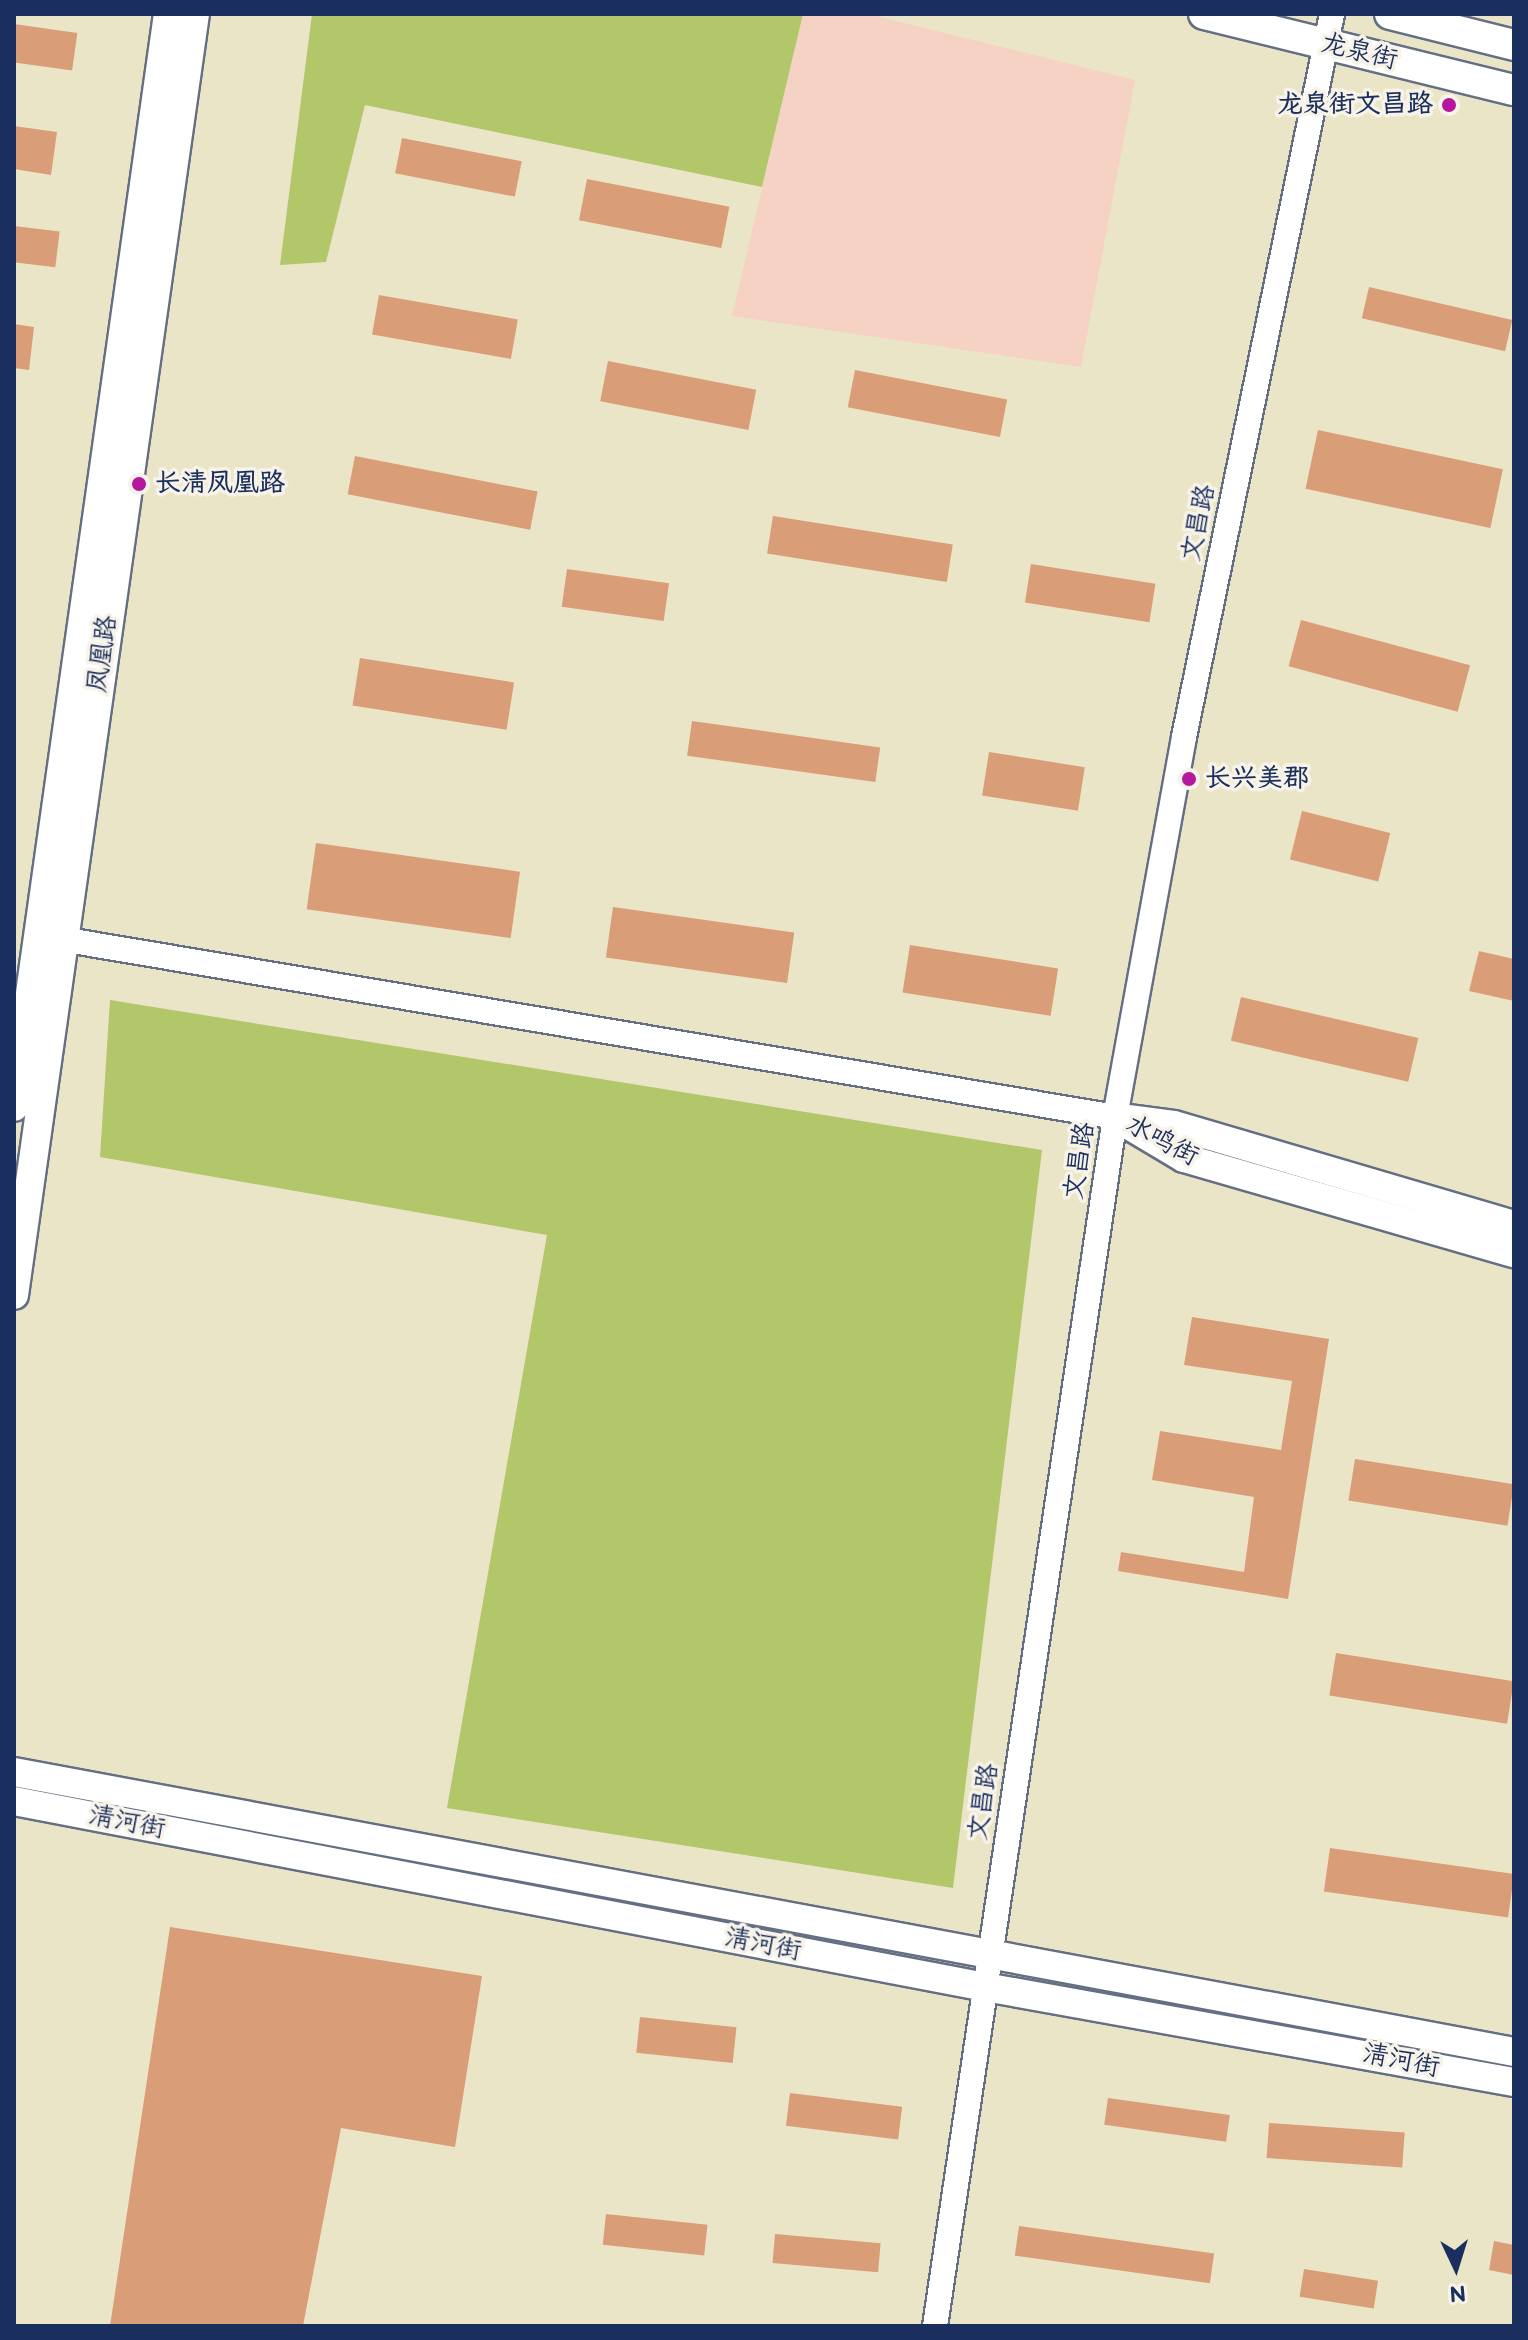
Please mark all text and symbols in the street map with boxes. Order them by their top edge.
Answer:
street label: 龙泉街 [1317,27,1401,77]
place label: 龙泉街文昌路 [1277,89,1433,121]
marker: 龙泉街文昌路 [1440,96,1458,114]
place label: 长清凤凰路 [155,468,285,500]
marker: 长清凤凰路 [130,475,148,493]
street label: 文昌路 [1176,482,1222,564]
street label: 凤凰路 [82,613,124,695]
place label: 长兴美郡 [1205,763,1309,795]
marker: 长兴美郡 [1180,770,1198,788]
street label: 水鸣街 [1120,1109,1204,1173]
street label: 文昌路 [1058,1120,1102,1202]
street label: 文昌路 [962,1761,1006,1843]
street label: 清河街 [86,1800,168,1846]
street label: 清河街 [722,1922,804,1968]
street label: 清河街 [1360,2038,1442,2084]
north arrow [1416,2228,1496,2308]
text: N [1449,2278,1467,2306]

